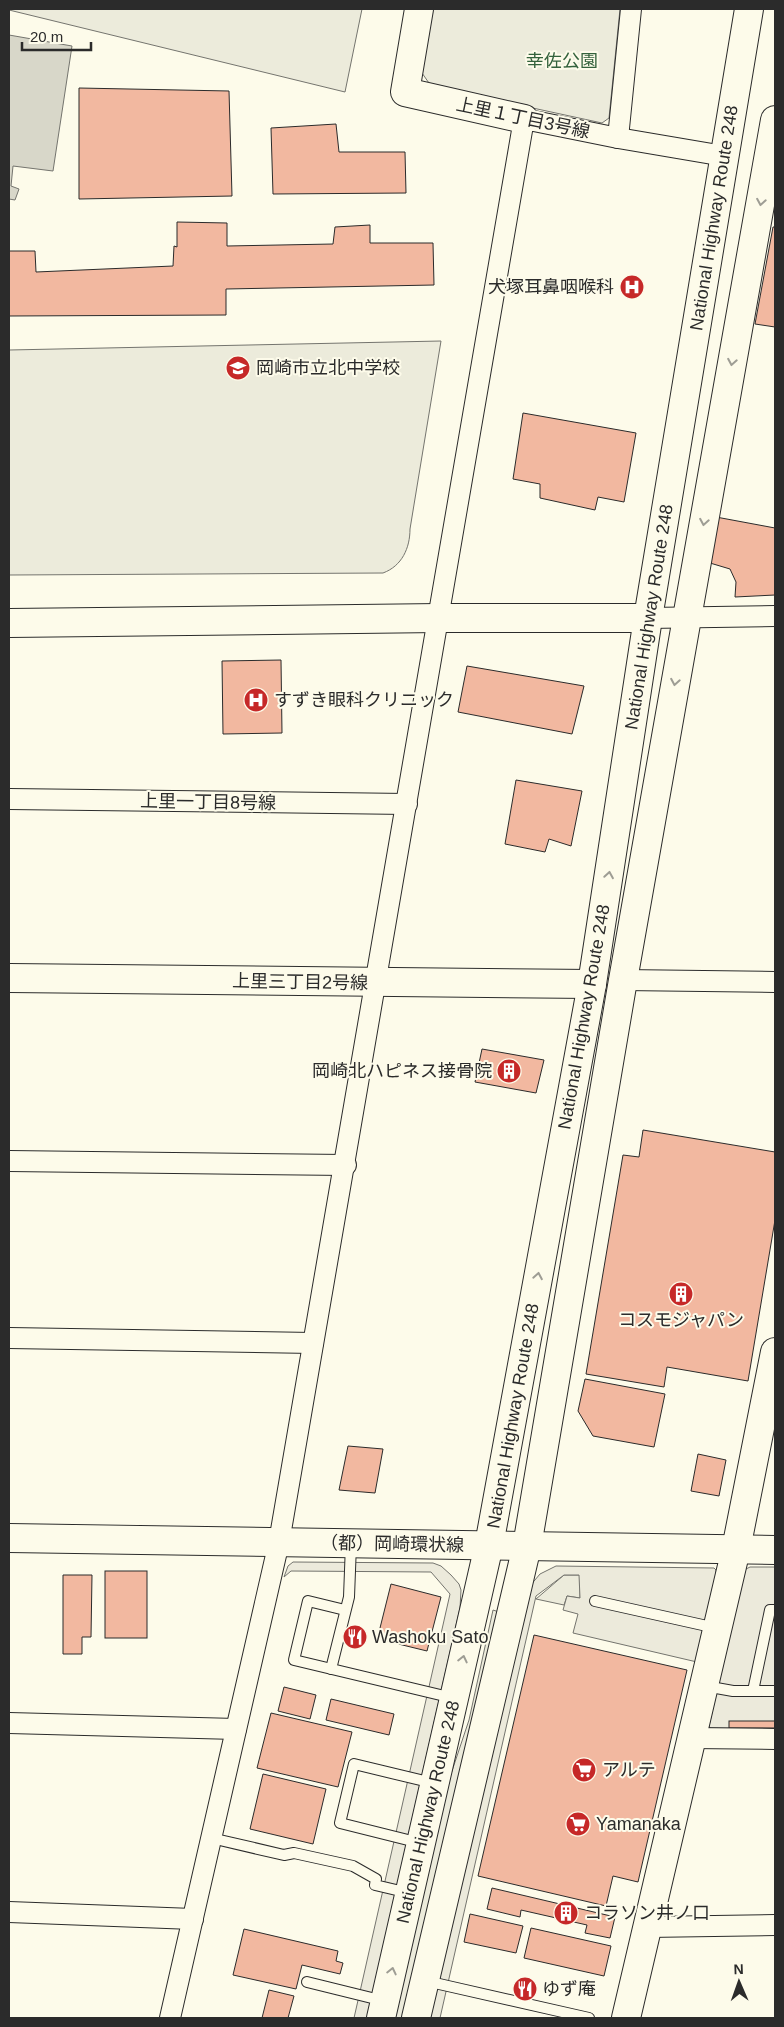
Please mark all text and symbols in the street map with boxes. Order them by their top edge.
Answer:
scale bar [22,20,91,52]
text: 20 m [30,28,63,45]
park label: 幸佐公園 [526,51,598,71]
street label: 上里１丁目3号線 [454,94,592,142]
street label: National Highway Route 248 [686,104,742,332]
one-way arrow [757,198,767,207]
hospital icon: 犬塚耳鼻咽喉科 [619,274,645,300]
place label: 犬塚耳鼻咽喉科 [488,277,614,297]
school or university icon: 岡崎市立北中学校 [225,355,251,381]
place label: 岡崎市立北中学校 [256,358,400,378]
one-way arrow [728,358,738,367]
street label: National Highway Route 248 [621,503,677,731]
one-way arrow [699,518,709,527]
one-way arrow [671,678,681,686]
hospital icon: すずき眼科クリニック [243,687,269,713]
place label: すずき眼科クリニック [274,690,454,710]
street label: 上里一丁目8号線 [140,791,276,813]
one-way arrow [603,870,613,879]
street label: National Highway Route 248 [554,903,614,1131]
street label: 上里三丁目2号線 [232,971,368,993]
building icon: 岡崎北ハピネス接骨院 [496,1058,522,1084]
place label: 岡崎北ハピネス接骨院 [312,1061,492,1081]
one-way arrow [533,1272,543,1281]
building icon: コスモジャパン [668,1281,694,1307]
street label: National Highway Route 248 [483,1302,543,1530]
place label: コスモジャパン [618,1310,744,1330]
street label: （都）岡崎環状線 [320,1533,464,1555]
restaurant icon: Washoku Sato [342,1624,368,1650]
place label: Washoku Sato [372,1627,488,1647]
one-way arrow [457,1654,468,1663]
street label: National Highway Route 248 [393,1699,463,1925]
supermarket icon: アルテ [571,1757,597,1783]
place label: アルテ [602,1760,656,1780]
supermarket icon: Yamanaka [565,1811,591,1837]
place label: Yamanaka [596,1814,682,1834]
building icon: コラソン井ノ口 [553,1900,579,1926]
place label: コラソン井ノ口 [584,1903,710,1923]
north arrow [714,1957,764,2007]
text: N [733,1961,744,1977]
one-way arrow [386,1966,397,1975]
restaurant icon: ゆず庵 [512,1976,538,2002]
place label: ゆず庵 [542,1979,596,1999]

